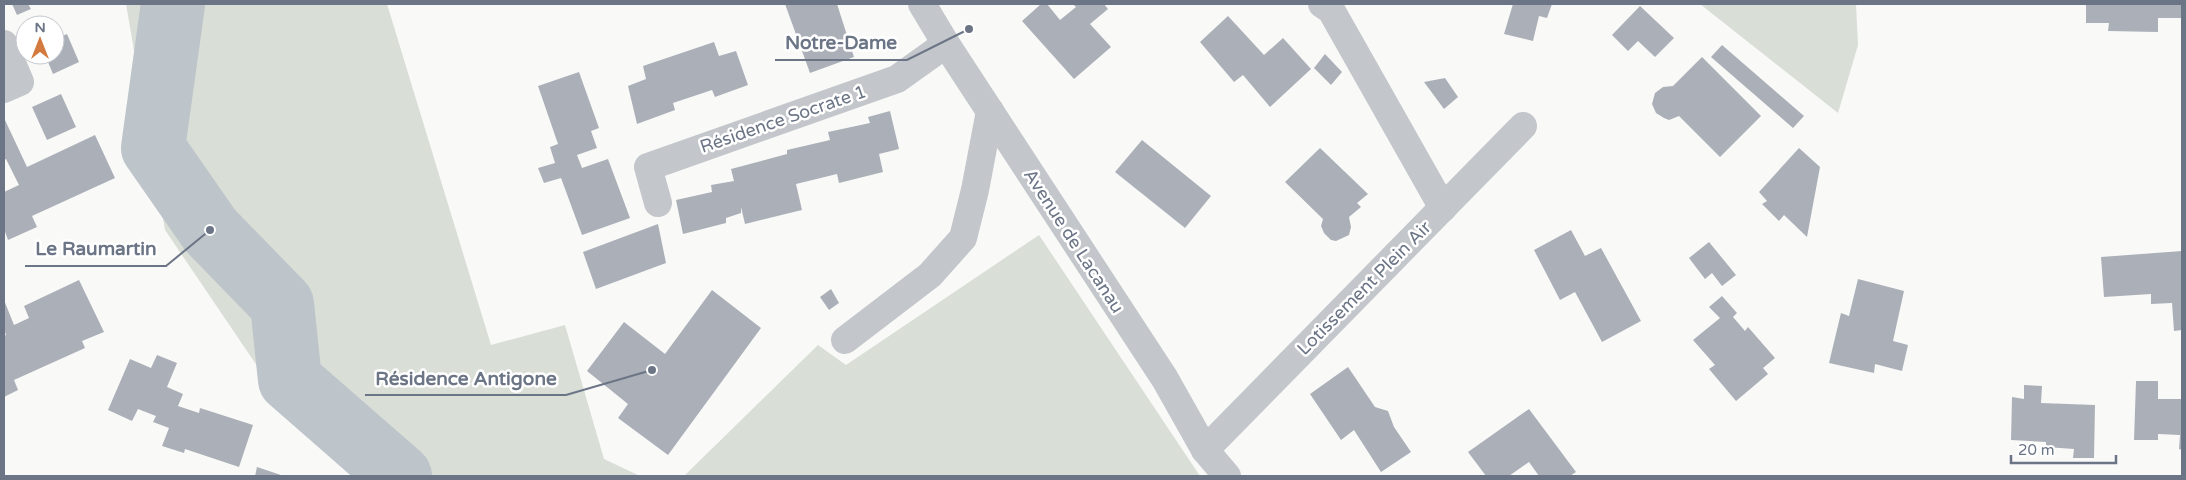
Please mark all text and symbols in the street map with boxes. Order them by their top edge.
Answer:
north arrow [15,15,65,65]
text: N [34,19,46,36]
callout: Notre-Dame [775,26,907,60]
text: Notre-Dame [785,32,897,54]
street label: Résidence Socrate 1 [697,80,869,158]
street label: Avenue de Lacanau [1019,165,1129,317]
street label: Lotissement Plein Air [1292,216,1436,360]
callout: Le Raumartin [25,232,166,266]
text: Le Raumartin [35,238,157,260]
callout: Résidence Antigone [365,361,566,395]
text: Résidence Antigone [375,368,557,391]
scale bar [2011,432,2116,464]
text: 20 m [2018,441,2055,459]

